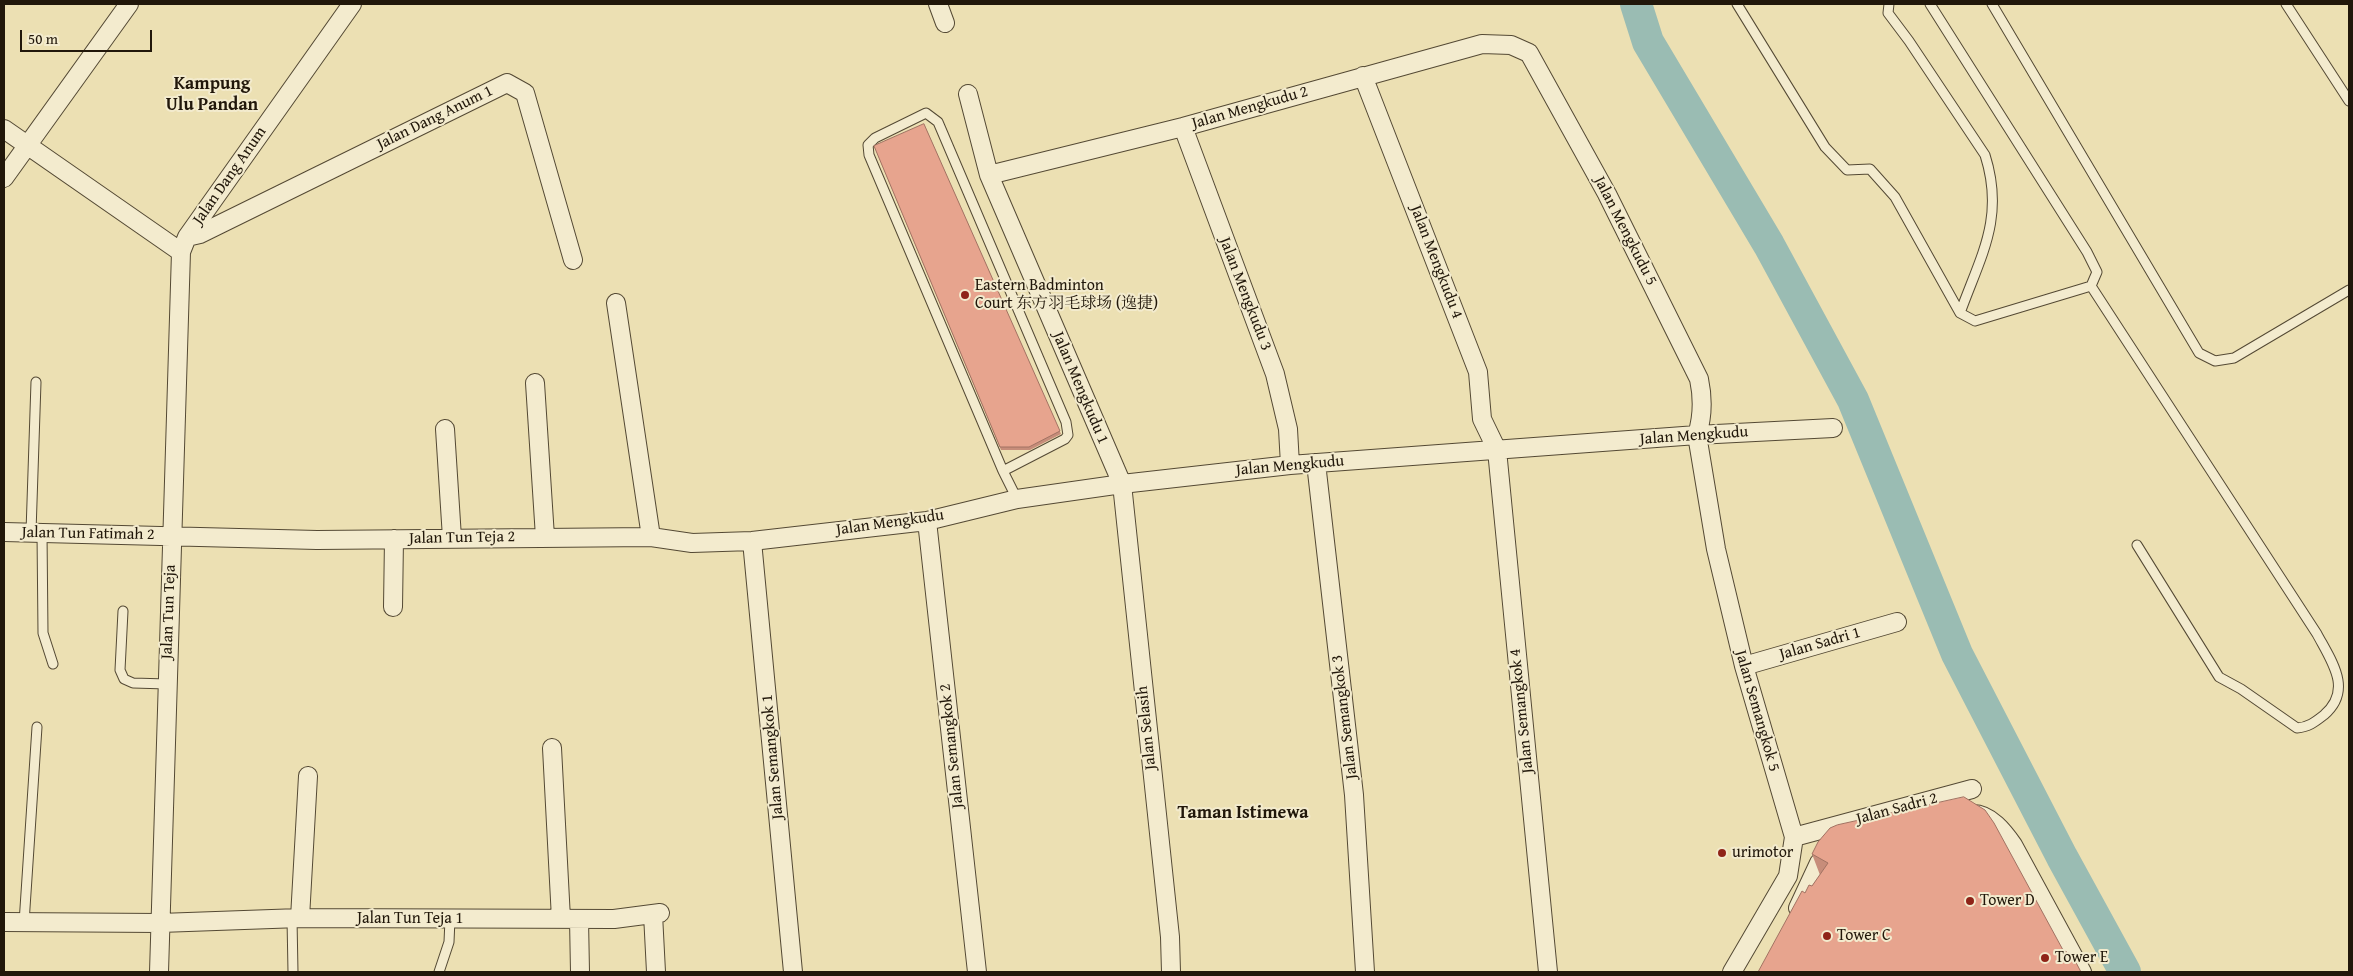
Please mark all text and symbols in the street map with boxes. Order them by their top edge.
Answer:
scale bar [22,20,155,52]
text: 50 m [28,28,58,49]
district label: Kampung Ulu Pandan [166,73,258,116]
street label: Jalan Dang Anum 1 [374,82,496,154]
street label: Jalan Mengkudu 2 [1190,82,1310,134]
street label: Jalan Dang Anum [189,123,271,229]
street label: Jalan Mengkudu 5 [1589,173,1661,289]
street label: Jalan Mengkudu 4 [1406,203,1466,321]
street label: Jalan Mengkudu 3 [1215,235,1275,353]
place label: Eastern Badminton Court 东方羽毛球场 (逸捷) [975,276,1158,314]
marker: Eastern Badminton Court 东方羽毛球场 (逸捷) [959,289,971,301]
street label: Jalan Mengkudu 1 [1048,329,1112,447]
street label: Jalan Mengkudu [1639,423,1749,449]
street label: Jalan Mengkudu [1235,452,1345,480]
street label: Jalan Mengkudu [835,506,945,540]
street label: Jalan Tun Fatimah 2 [21,523,155,545]
street label: Jalan Tun Teja 2 [409,527,515,549]
street label: Jalan Tun Teja [158,564,180,660]
street label: Jalan Sadri 1 [1777,623,1863,665]
street label: Jalan Semangkok 4 [1506,648,1538,774]
street label: Jalan Semangkok 5 [1730,648,1784,774]
street label: Jalan Semangkok 3 [1328,654,1362,780]
street label: Jalan Semangkok 2 [936,683,968,809]
street label: Jalan Selasih [1133,685,1161,771]
street label: Jalan Semangkok 1 [758,694,788,820]
street label: Jalan Sadri 2 [1854,789,1940,829]
district label: Taman Istimewa [1178,802,1308,824]
place label: urimotor [1732,843,1793,863]
marker: urimotor [1716,847,1728,859]
place label: Tower D [1980,891,2035,911]
marker: Tower D [1964,895,1976,907]
street label: Jalan Tun Teja 1 [357,909,463,929]
place label: Tower C [1837,926,1891,946]
marker: Tower C [1821,930,1833,942]
place label: Tower E [2055,948,2108,968]
marker: Tower E [2039,952,2051,964]

